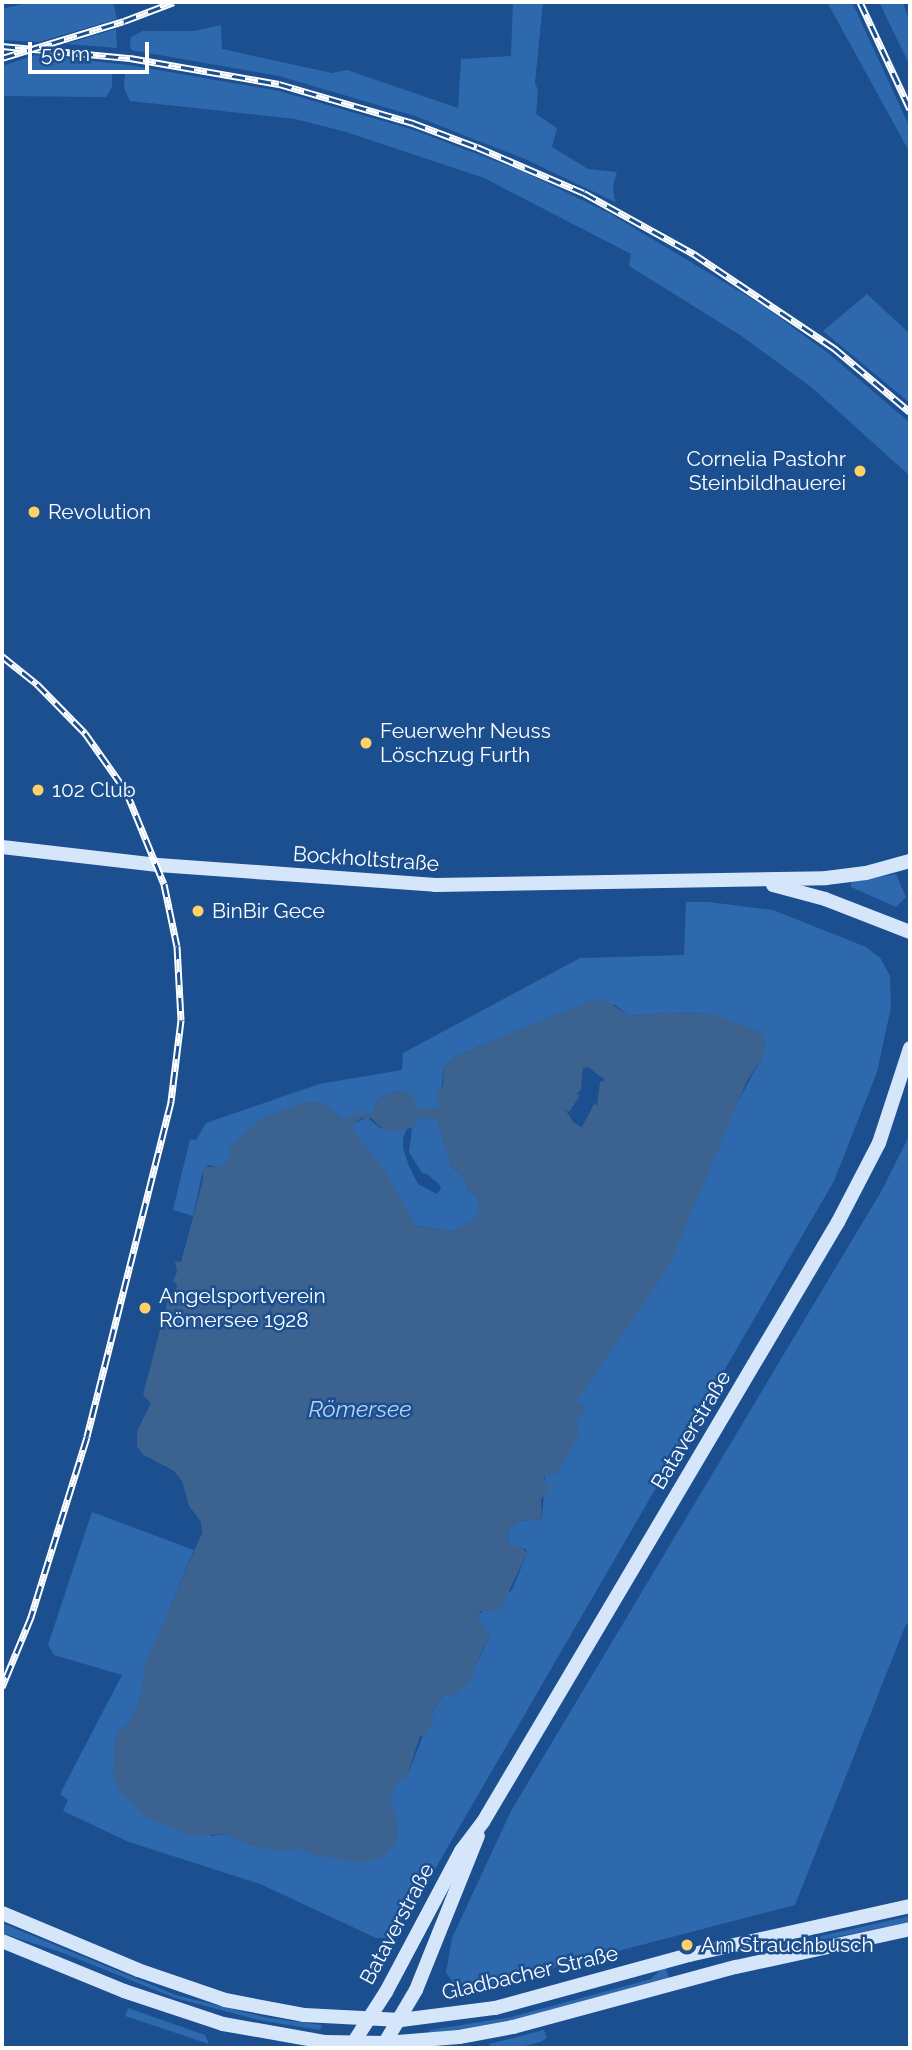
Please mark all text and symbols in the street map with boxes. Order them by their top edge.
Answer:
scale bar [32,28,152,72]
text: 50 m [41,41,90,66]
place label: Cornelia Pastohr Steinbildhauerei [687,446,846,496]
marker: Cornelia Pastohr Steinbildhauerei [852,463,868,479]
place label: Revolution [48,499,151,525]
marker: Revolution [26,504,42,520]
place label: Feuerwehr Neuss Löschzug Furth [380,718,551,768]
marker: Feuerwehr Neuss Löschzug Furth [358,735,374,751]
place label: 102 Club [52,777,136,803]
marker: 102 Club [30,782,46,798]
street label: Bockholtstraße [292,841,440,877]
place label: BinBir Gece [212,898,325,924]
marker: BinBir Gece [190,903,206,919]
place label: Angelsportverein Römersee 1928 [159,1283,326,1333]
marker: Angelsportverein Römersee 1928 [137,1300,153,1316]
street label: Bataverstraße [646,1366,736,1494]
water label: Römersee [308,1395,412,1423]
street label: Bataverstraße [354,1859,440,1989]
place label: Am Strauchbusch [701,1932,874,1958]
marker: Am Strauchbusch [679,1937,695,1953]
street label: Gladbacher Straße [439,1940,621,2006]

